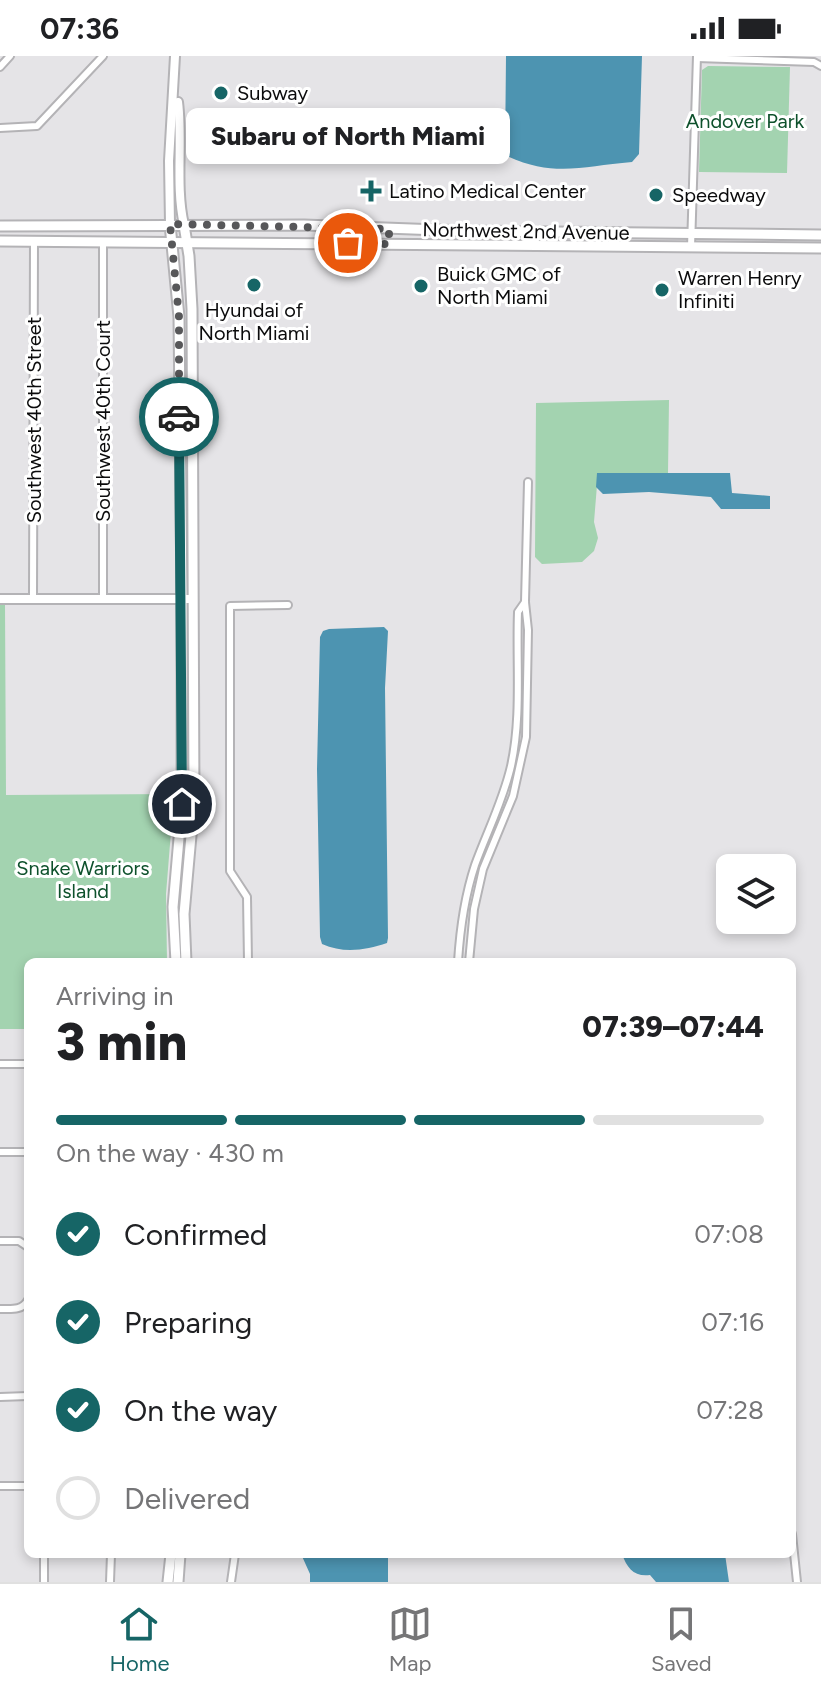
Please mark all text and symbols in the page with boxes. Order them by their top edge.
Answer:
text: 07:36 [40,10,119,47]
place label: Subway [237,81,308,105]
marker: Subway [212,84,230,102]
callout: Subaru of North Miami [186,107,510,163]
park label: Andover Park [686,109,805,133]
text: Subaru of North Miami [211,120,485,152]
place label: Latino Medical Center [389,179,586,203]
marker: Latino Medical Center [360,180,382,202]
place label: Speedway [672,183,766,207]
marker: Speedway [647,186,665,204]
pin [314,209,382,277]
street label: Northwest 2nd Avenue [422,217,630,245]
icon: bag [326,221,370,265]
place label: Buick GMC of North Miami [437,262,562,309]
place label: Warren Henry Infiniti [678,266,802,313]
marker: Hyundai of North Miami [245,276,263,294]
marker: Buick GMC of North Miami [412,277,430,295]
marker: Warren Henry Infiniti [653,281,671,299]
place label: Hyundai of North Miami [199,298,309,345]
street label: Southwest 40th Street [22,317,46,523]
street label: Southwest 40th Court [91,320,115,522]
courier [139,377,219,457]
icon: car [157,395,201,439]
pin [148,770,216,838]
icon: home [160,782,204,826]
map controls [716,854,796,934]
button: layers [716,854,796,934]
park label: Snake Warriors Island [16,856,150,903]
text: Arriving in [56,980,174,1012]
text: 07:39–07:44 [582,1008,764,1045]
text: 3 min [56,1011,187,1073]
text: On the way · 430 m [56,1137,284,1169]
icon: check [56,1212,100,1256]
text: Confirmed [124,1216,267,1253]
text: 07:08 [694,1218,764,1250]
icon: check [56,1300,100,1344]
text: Preparing [124,1304,252,1341]
text: 07:16 [701,1306,764,1338]
icon: check [56,1388,100,1432]
text: On the way [124,1392,277,1429]
text: 07:28 [696,1394,764,1426]
text: Delivered [124,1480,250,1517]
tab: Home [109,1602,169,1677]
tab: Map [388,1602,432,1677]
tab: Saved [651,1602,712,1677]

